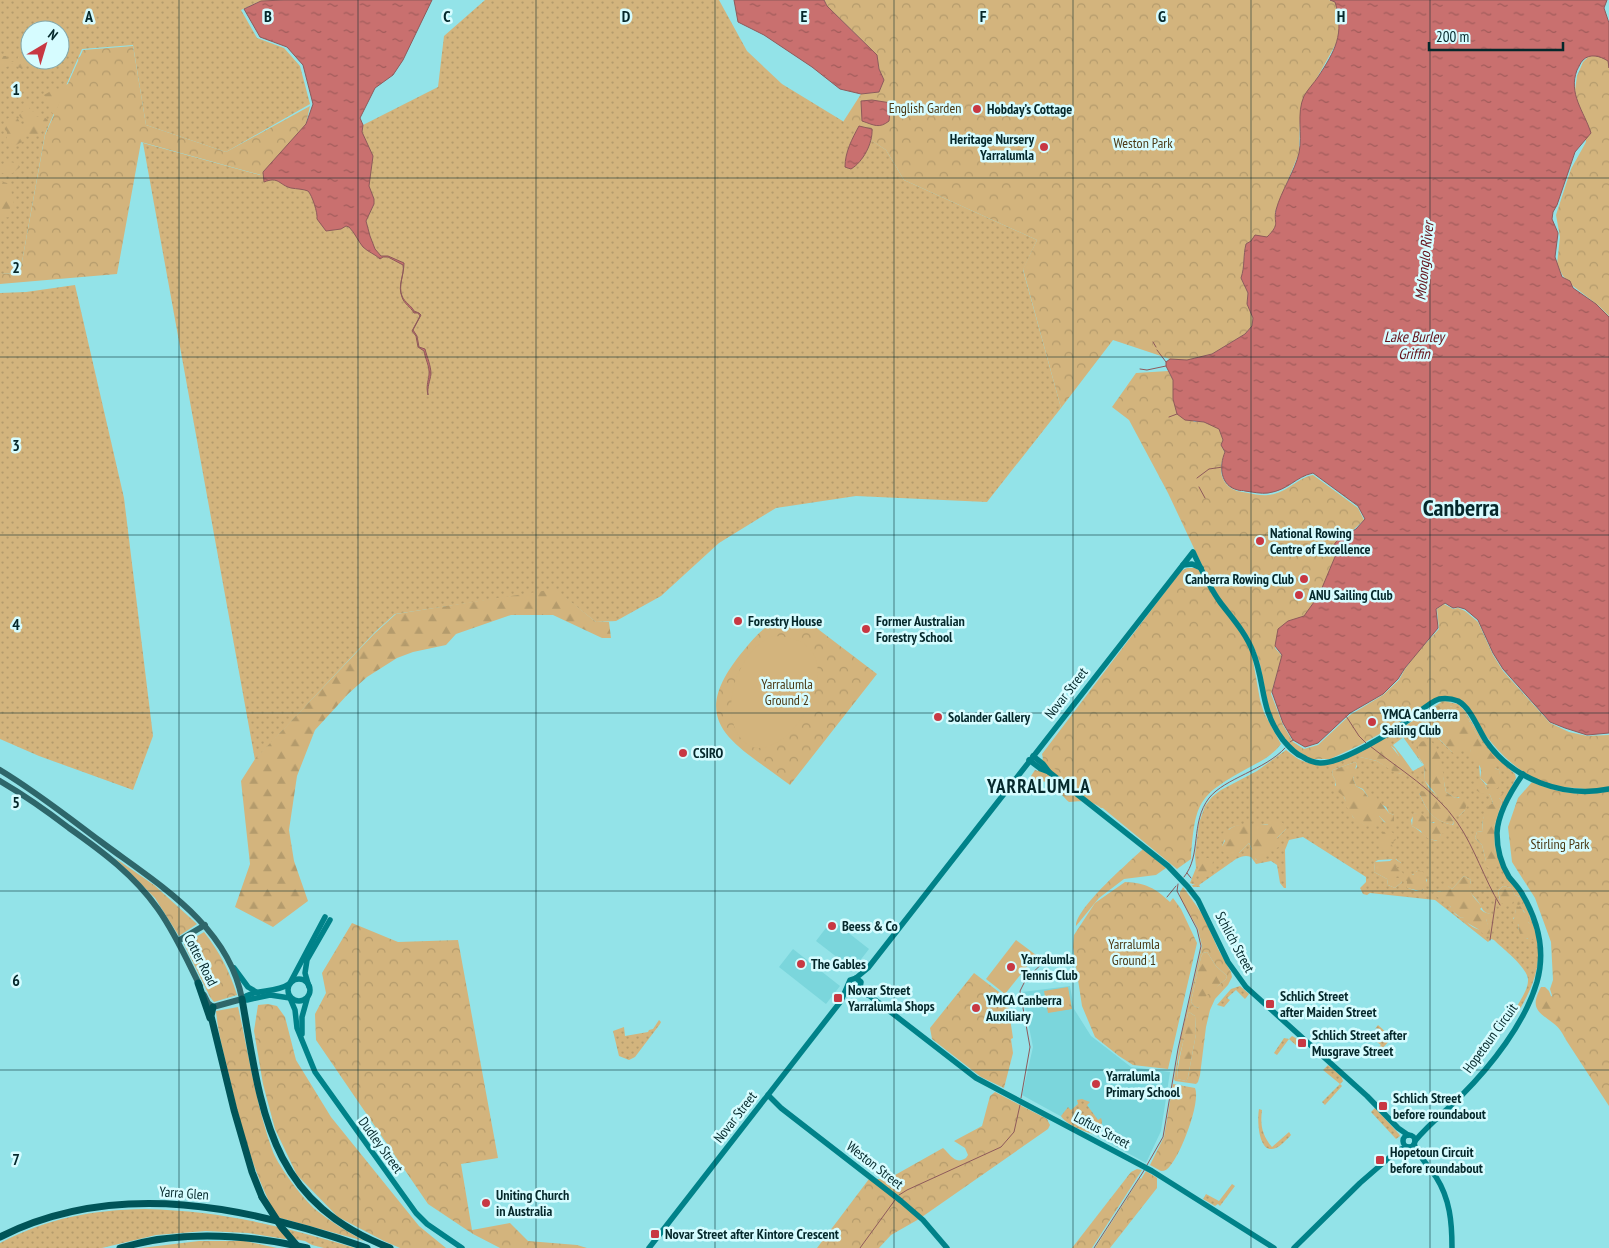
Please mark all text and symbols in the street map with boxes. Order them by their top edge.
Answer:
text: A [84,6,94,26]
text: B [264,6,272,26]
text: C [443,6,451,26]
text: D [622,6,631,26]
text: E [801,6,808,26]
text: F [980,6,987,26]
text: G [1158,6,1166,26]
text: H [1337,6,1345,26]
north arrow [20,20,70,70]
scale bar [1429,20,1563,52]
text: N [44,25,62,44]
text: 200 m [1436,27,1469,46]
text: 1 [12,79,20,99]
park label: English Garden [889,99,961,117]
place label: Hobday’s Cottage [987,100,1072,118]
marker: Hobday’s Cottage [971,103,983,115]
place label: Heritage Nursery Yarralumla [950,130,1034,164]
park label: Weston Park [1113,134,1173,152]
marker: Heritage Nursery Yarralumla [1038,141,1050,153]
water label: Molonglo River [1410,219,1438,301]
text: 2 [12,257,20,277]
water label: Lake Burley Griffin [1384,327,1446,363]
text: 3 [12,435,20,455]
district label: Canberra [1423,492,1499,523]
place label: National Rowing Centre of Excellence [1270,524,1370,558]
marker: National Rowing Centre of Excellence [1254,535,1266,547]
place label: Canberra Rowing Club [1185,570,1294,588]
marker: Canberra Rowing Club [1298,573,1310,585]
place label: ANU Sailing Club [1308,586,1393,604]
marker: ANU Sailing Club [1293,589,1305,601]
place label: Forestry House [748,612,822,630]
place label: Former Australian Forestry School [876,612,965,646]
text: 4 [12,614,20,634]
marker: Forestry House [732,615,744,627]
marker: Former Australian Forestry School [860,623,872,635]
street label: Novar Street [1040,664,1092,722]
park label: Yarralumla Ground 2 [761,675,813,709]
place label: YMCA Canberra Sailing Club [1381,705,1458,739]
place label: Solander Gallery [948,708,1031,726]
marker: Solander Gallery [932,711,944,723]
marker: YMCA Canberra Sailing Club [1366,716,1378,728]
place label: CSIRO [693,744,724,762]
marker: CSIRO [677,747,689,759]
district label: YARRALUMLA [986,774,1091,798]
text: 5 [12,792,20,812]
park label: Stirling Park [1531,835,1590,853]
street label: Schlich Street [1211,908,1259,976]
place label: Beess & Co [842,917,898,935]
marker: Beess & Co [826,920,838,932]
street label: Cotter Road [180,931,222,989]
park label: Yarralumla Ground 1 [1108,935,1160,969]
place label: Yarralumla Tennis Club [1020,950,1078,984]
place label: The Gables [811,955,866,973]
marker: The Gables [795,958,807,970]
marker: Yarralumla Tennis Club [1005,961,1017,973]
text: 6 [12,970,20,990]
place label: Novar Street Yarralumla Shops [847,981,935,1015]
place label: Schlich Street after Maiden Street [1280,987,1376,1021]
place label: YMCA Canberra Auxiliary [985,991,1062,1025]
marker: Novar Street Yarralumla Shops [832,992,844,1004]
marker: Schlich Street after Maiden Street [1264,998,1276,1010]
street label: Hopetoun Circuit [1459,1000,1521,1076]
marker: YMCA Canberra Auxiliary [970,1002,982,1014]
place label: Schlich Street after Musgrave Street [1312,1026,1408,1060]
marker: Schlich Street after Musgrave Street [1296,1037,1308,1049]
place label: Yarralumla Primary School [1105,1067,1181,1101]
marker: Yarralumla Primary School [1090,1078,1102,1090]
street label: Novar Street [709,1088,761,1146]
place label: Schlich Street before roundabout [1393,1089,1486,1123]
marker: Schlich Street before roundabout [1377,1100,1389,1112]
street label: Loftus Street [1071,1108,1133,1152]
street label: Dudley Street [355,1113,407,1177]
street label: Weston Street [843,1137,907,1193]
place label: Hopetoun Circuit before roundabout [1390,1143,1483,1177]
text: 7 [12,1149,20,1169]
marker: Hopetoun Circuit before roundabout [1374,1154,1386,1166]
street label: Yarra Glen [159,1182,209,1204]
place label: Uniting Church in Australia [496,1186,569,1220]
marker: Uniting Church in Australia [480,1197,492,1209]
place label: Novar Street after Kintore Crescent [665,1225,839,1243]
marker: Novar Street after Kintore Crescent [649,1228,661,1240]

